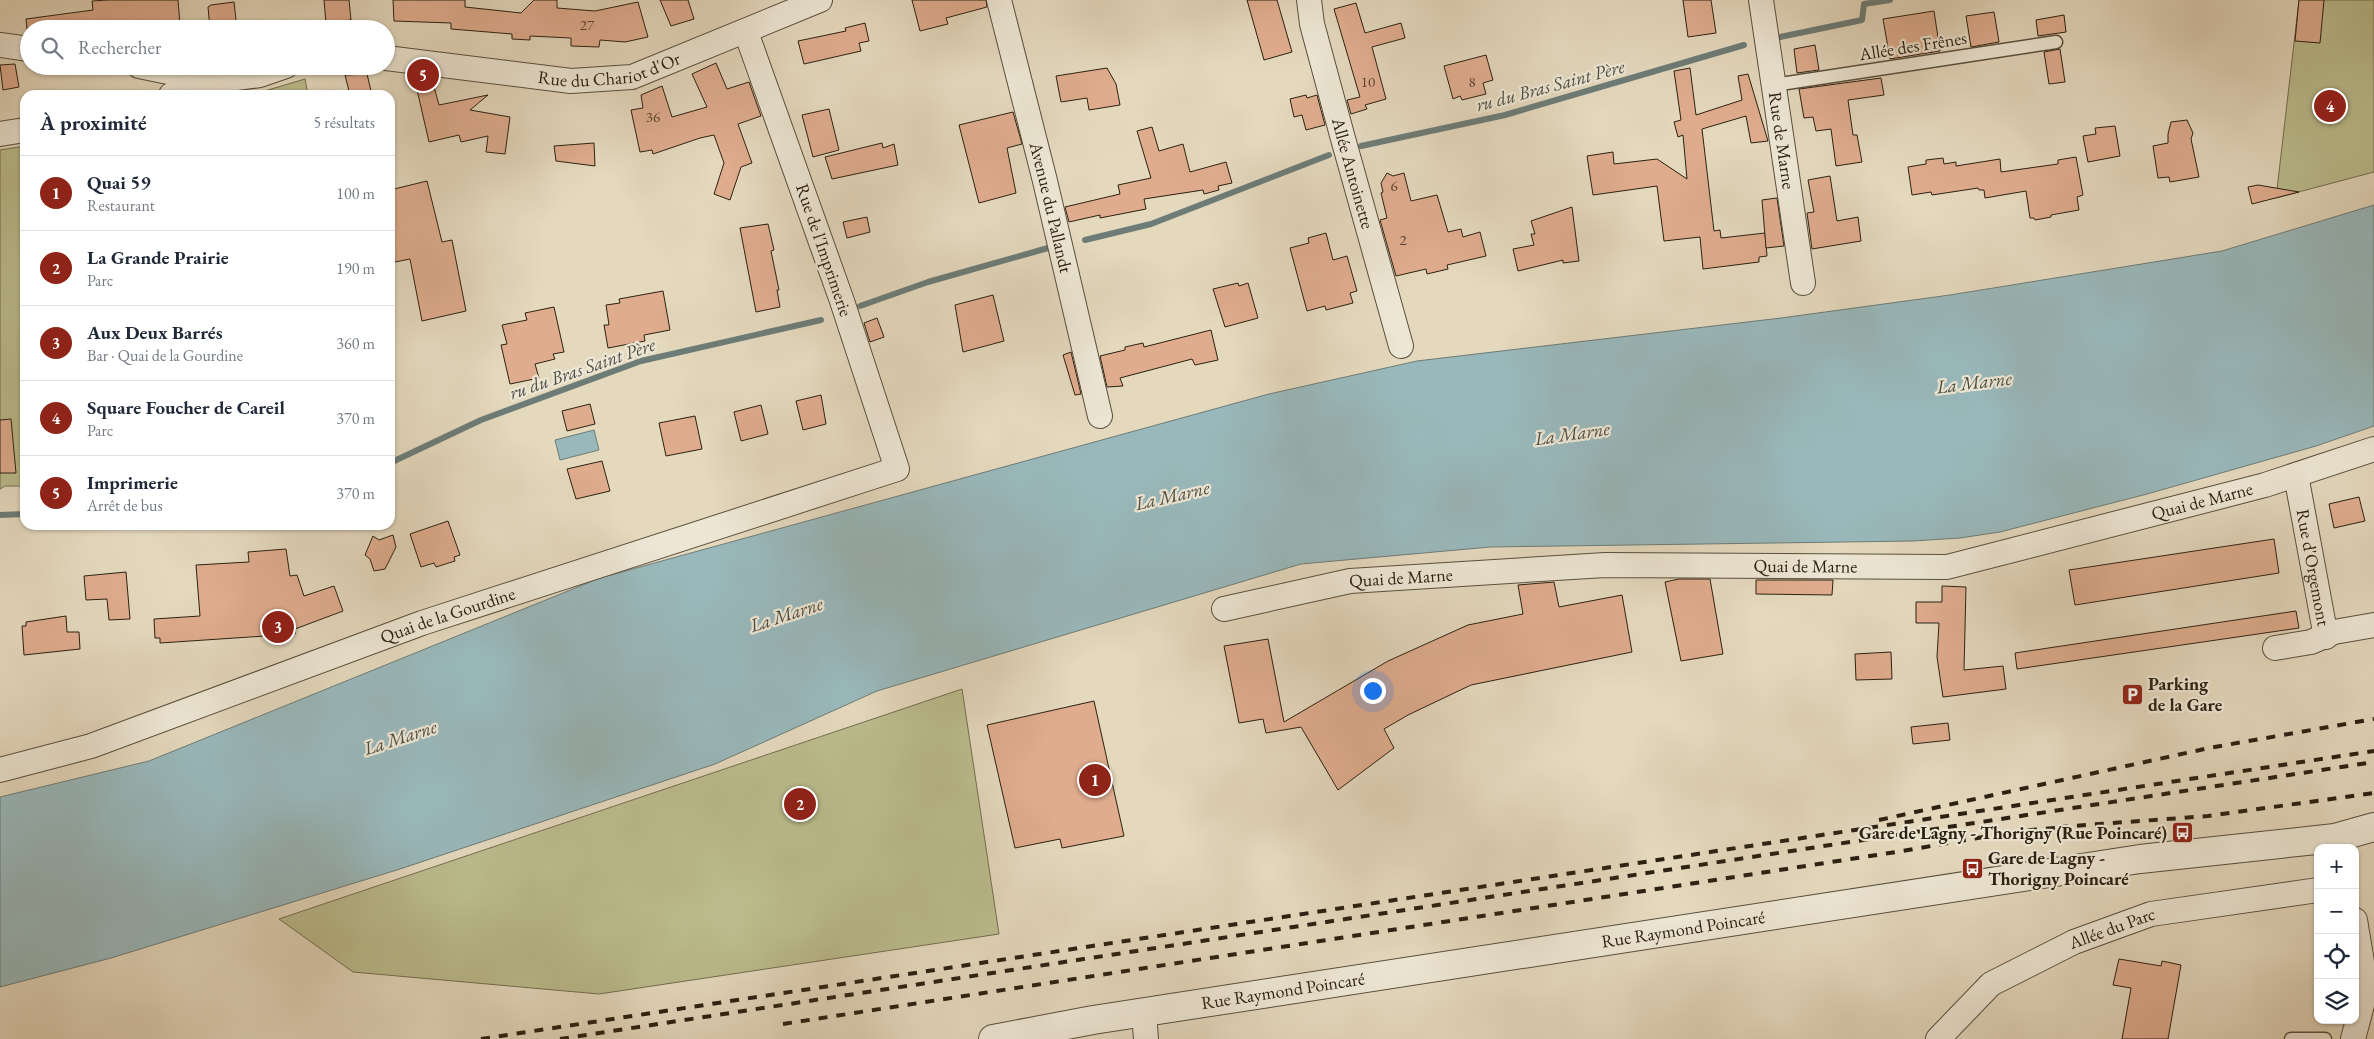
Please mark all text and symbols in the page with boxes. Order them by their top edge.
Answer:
house number: 27 [580,15,595,34]
search box [20,20,395,75]
street label: Allée des Frênes [1856,26,1969,66]
icon: search [38,34,66,62]
text: Rechercher [78,35,161,60]
street label: Rue du Chariot d'Or [537,46,684,92]
water label: ru du Bras Saint Père [1473,53,1628,117]
pin: 5 [407,56,439,94]
house number: 10 [1361,72,1375,91]
house number: 8 [1468,72,1476,91]
pin: 4 [2314,87,2346,125]
street label: Rue de Marne [1764,90,1801,191]
house number: 36 [646,107,660,126]
text: À proximité [40,109,147,136]
text: 5 résultats [313,112,375,133]
street label: Allée Antoinette [1327,114,1380,231]
street label: Avenue du Pallandt [1024,139,1078,276]
text: Quai 59 [87,170,150,195]
house number: 6 [1390,176,1398,195]
street label: Rue de l'Imprimerie [791,180,858,319]
text: 1 [52,183,60,204]
text: 100 m [336,183,375,204]
text: Restaurant [87,195,155,216]
house number: 2 [1399,230,1407,249]
text: La Grande Prairie [87,245,229,270]
text: 2 [52,258,60,279]
text: 190 m [336,258,375,279]
text: Parc [87,270,113,291]
text: Aux Deux Barrés [87,320,223,345]
water label: ru du Bras Saint Père [506,332,659,405]
text: 3 [52,333,60,354]
text: 360 m [336,333,375,354]
text: Bar · Quai de la Gourdine [87,345,243,366]
water label: La Marne [1934,365,2014,400]
text: Square Foucher de Careil [87,395,285,420]
text: 4 [52,408,60,429]
text: 370 m [336,408,375,429]
water label: La Marne [1532,416,1612,451]
text: Parc [87,420,113,441]
text: Imprimerie [87,470,178,495]
water label: La Marne [1131,475,1212,516]
street label: Quai de Marne [2149,477,2255,525]
text: 5 [52,483,60,504]
text: 370 m [336,483,375,504]
text: Arrêt de bus [87,495,163,516]
street label: Rue d'Orgemont [2292,507,2336,628]
street label: Quai de Marne [1753,554,1857,577]
street label: Quai de Marne [1348,563,1453,592]
street label: Quai de la Gourdine [377,582,518,649]
water label: La Marne [745,591,826,638]
pin: 3 [262,608,294,646]
place label: Parking de la Gare [2148,672,2223,716]
your location [1360,678,1386,704]
parking icon: Parking de la Gare [2120,682,2144,706]
water label: La Marne [359,714,440,761]
pin: 1 [1079,761,1111,799]
pin: 2 [784,785,816,823]
place label: Gare de Lagny - Thorigny (Rue Poincaré) [1859,821,2167,844]
bus stop icon: Gare de Lagny - Thorigny (Rue Poincaré) [2171,821,2195,845]
map controls [2314,844,2359,1024]
button: + [2314,844,2359,889]
place label: Gare de Lagny - Thorigny Poincaré [1988,846,2129,890]
bus stop icon: Gare de Lagny - Thorigny Poincaré [1960,856,1984,880]
button: − [2314,889,2359,934]
street label: Allée du Parc [2065,902,2156,954]
street label: Rue Raymond Poincaré [1600,905,1767,953]
button: locate [2314,934,2359,979]
street label: Rue Raymond Poincaré [1200,966,1366,1014]
button: layers [2314,979,2359,1024]

